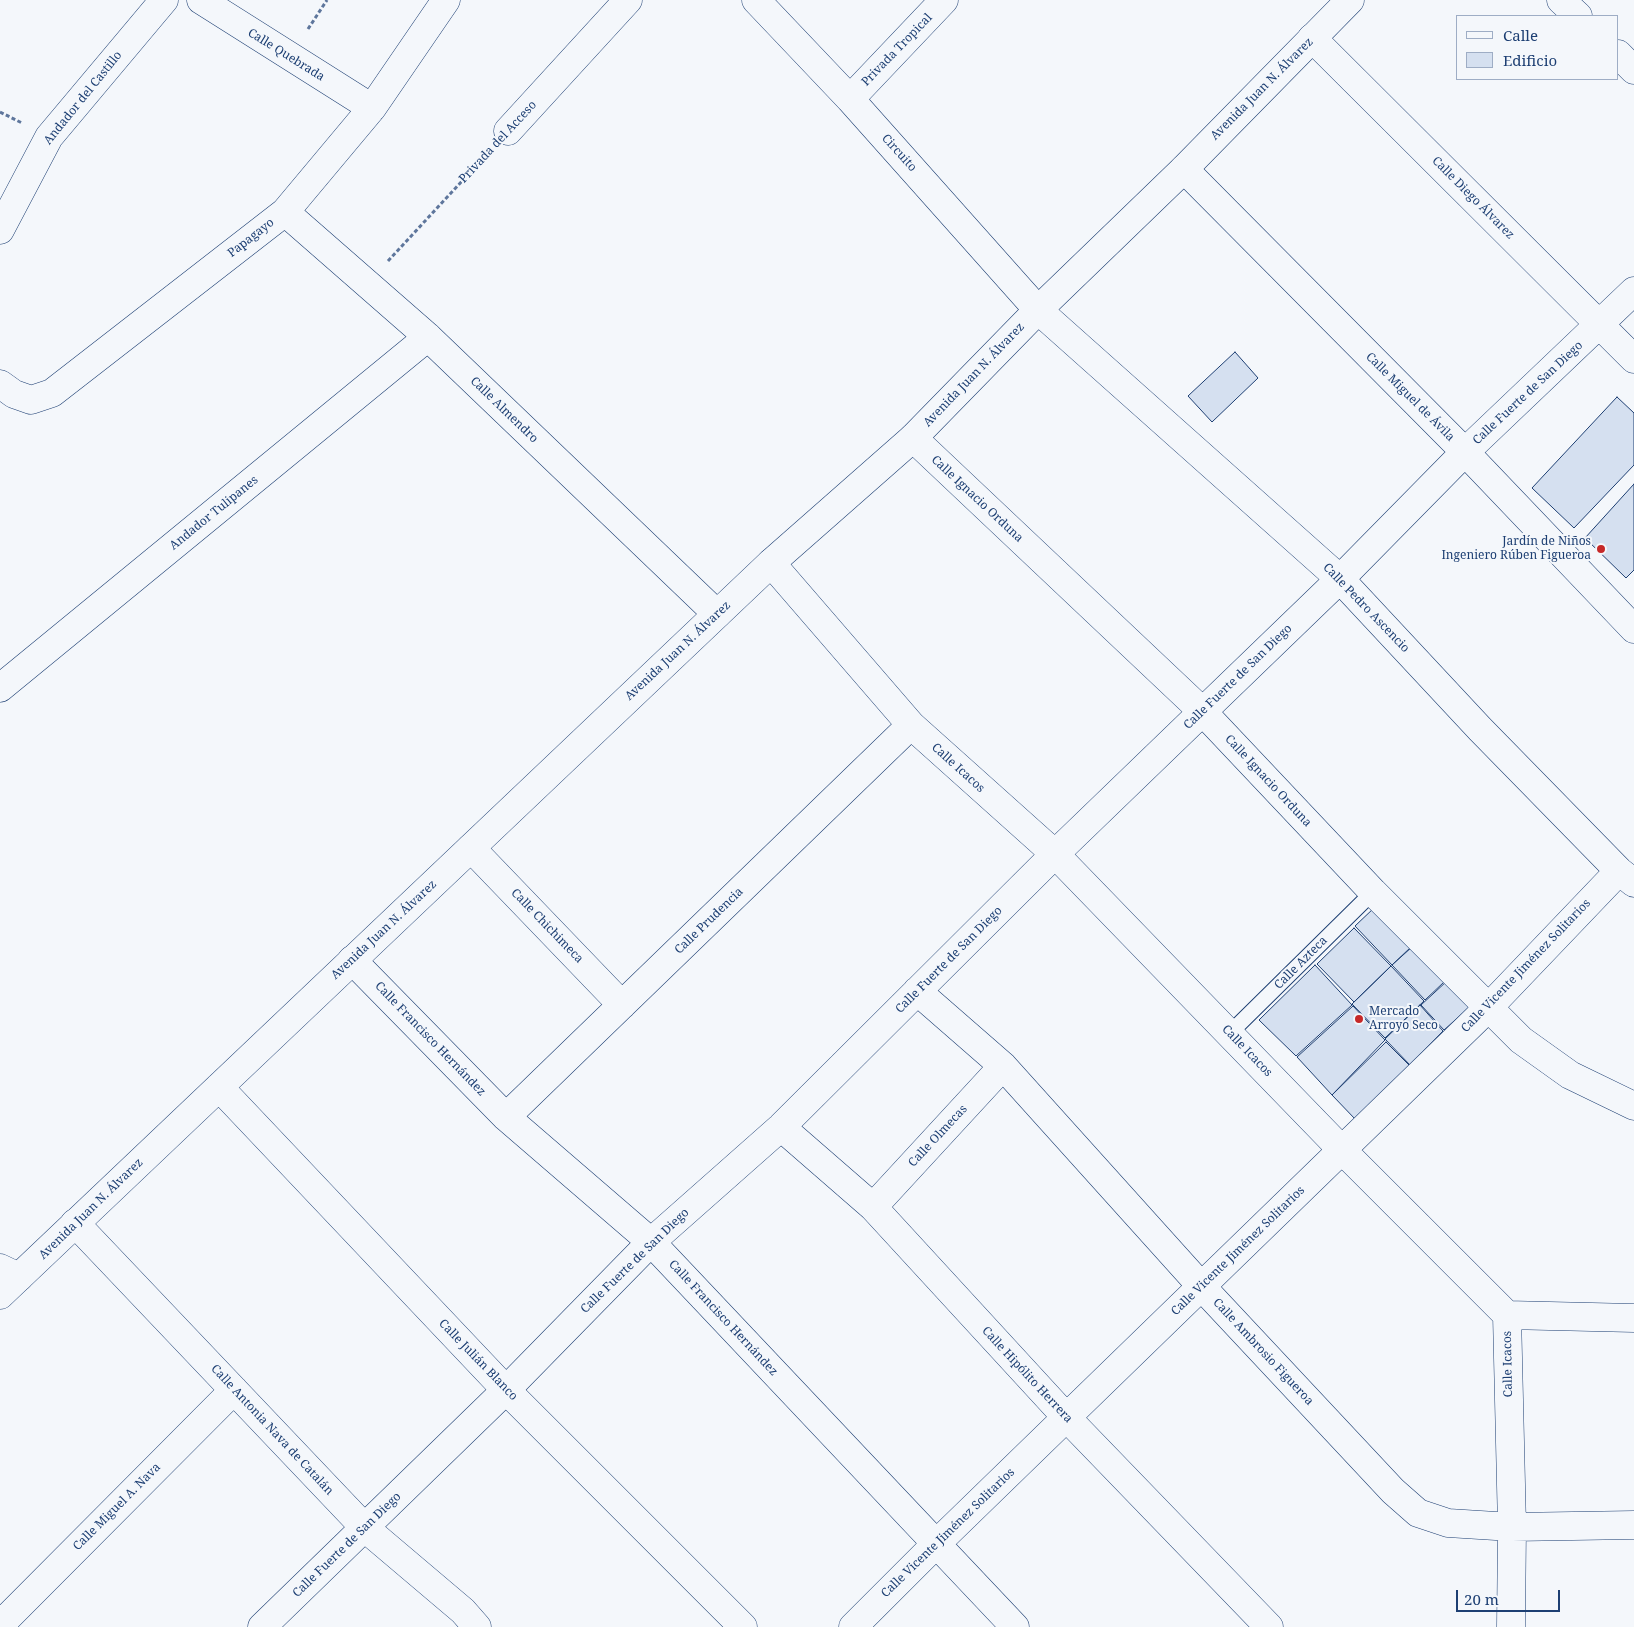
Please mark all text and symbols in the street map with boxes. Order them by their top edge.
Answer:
street label: Privada Tropical [859,11,935,89]
legend [1456,15,1619,80]
text: Calle [1503,25,1538,45]
street label: Calle Quebrada [245,26,327,84]
street label: Avenida Juan N. Álvarez [1208,35,1316,143]
street label: Andador del Castillo [41,48,125,148]
text: Edificio [1503,50,1557,70]
street label: Privada del Acceso [456,98,540,186]
street label: Circuito [878,131,920,175]
street label: Calle Diego Álvarez [1429,154,1517,242]
street label: Papagayo [225,215,277,261]
street label: Avenida Juan N. Álvarez [921,320,1027,430]
street label: Calle Fuerte de San Diego [1470,338,1586,448]
street label: Calle Miguel de Ávila [1363,350,1457,444]
street label: Calle Almendro [467,374,541,446]
street label: Calle Ignacio Orduna [928,453,1026,545]
street label: Andador Tulipanes [167,473,261,553]
place label: Jardín de Niños Ingeniero Rúben Figueroa [1441,535,1591,563]
marker: Jardín de Niños Ingeniero Rúben Figueroa [1595,543,1607,555]
street label: Calle Pedro Ascencio [1320,560,1412,656]
street label: Avenida Juan N. Álvarez [622,598,734,704]
street label: Calle Fuerte de San Diego [1181,621,1295,733]
street label: Calle Ignacio Orduna [1222,732,1314,830]
street label: Calle Icacos [929,740,987,796]
street label: Avenida Juan N. Álvarez [328,877,440,983]
street label: Calle Prudencia [672,885,746,957]
street label: Calle Chichimeca [508,886,586,966]
street label: Calle Vicente Jiménez Solitarios [1458,896,1594,1036]
street label: Calle Fuerte de San Diego [893,904,1005,1016]
street label: Calle Azteca [1272,934,1330,992]
street label: Calle Francisco Hernández [372,979,488,1099]
place label: Mercado Arroyo Seco [1369,1005,1438,1033]
marker: Mercado Arroyo Seco [1353,1013,1365,1025]
street label: Calle Icacos [1219,1022,1275,1080]
street label: Calle Olmecas [906,1102,970,1170]
street label: Avenida Juan N. Álvarez [36,1156,146,1262]
street label: Calle Vicente Jiménez Solitarios [1168,1183,1308,1319]
street label: Calle Fuerte de San Diego [578,1205,692,1317]
street label: Calle Francisco Hernández [666,1257,780,1379]
street label: Calle Ambrosio Figueroa [1210,1296,1316,1408]
street label: Calle Julián Blanco [436,1316,520,1404]
street label: Calle Hipólito Herrera [979,1324,1075,1426]
street label: Calle Icacos [1500,1331,1516,1397]
street label: Calle Antonia Nava de Catalán [208,1362,336,1498]
street label: Calle Miguel A. Nava [70,1460,164,1554]
street label: Calle Vicente Jiménez Solitarios [878,1465,1018,1601]
street label: Calle Fuerte de San Diego [290,1489,404,1601]
scale bar [1459,1580,1563,1612]
text: 20 m [1464,1589,1499,1609]

